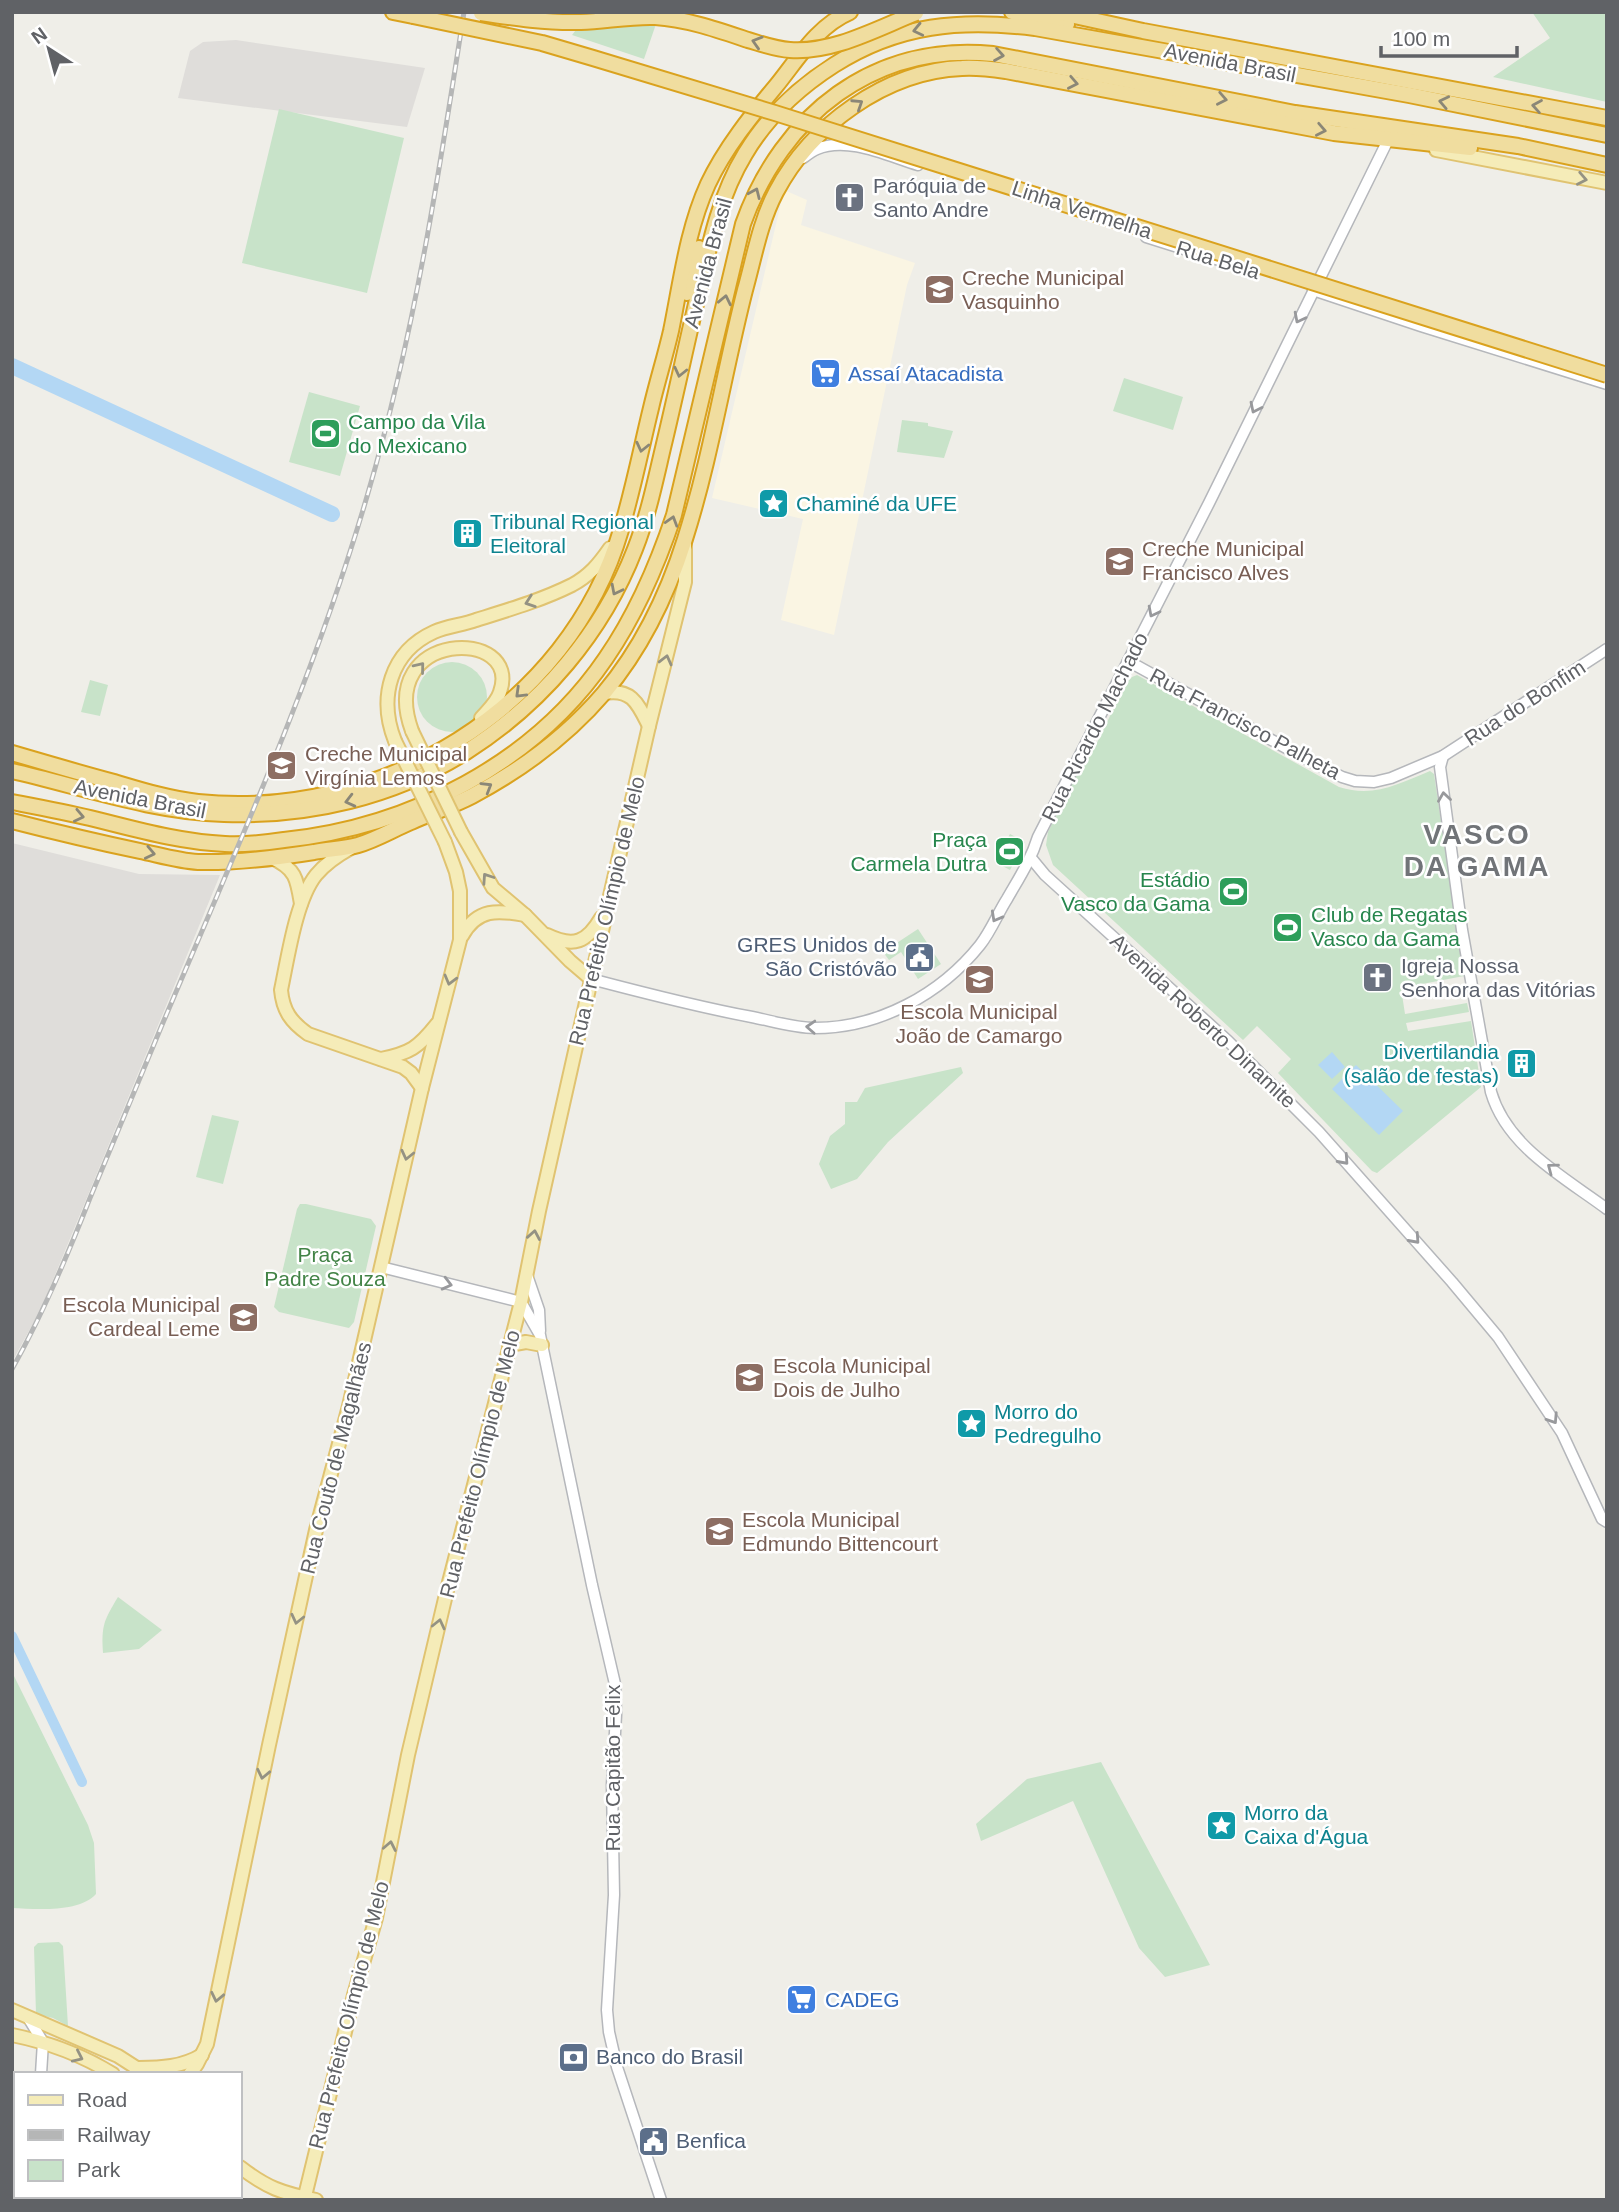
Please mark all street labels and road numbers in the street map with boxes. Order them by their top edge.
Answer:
street label: Avenida Brasil [1162,38,1298,87]
street label: Linha Vermelha [1009,176,1155,243]
street label: Avenida Brasil [679,195,736,330]
street label: Rua Bela [1173,236,1263,283]
street label: Rua Ricardo Machado [1037,628,1152,825]
street label: Rua do Bonfim [1460,655,1589,750]
street label: Rua Francisco Palheta [1146,664,1345,784]
street label: Avenida Brasil [72,774,208,823]
street label: Rua Prefeito Olímpio de Melo [564,774,649,1048]
street label: Avenida Roberto Dinamite [1106,929,1301,1113]
street label: Rua Prefeito Olímpio de Melo [435,1327,524,1600]
street label: Rua Couto de Magalhães [296,1340,375,1576]
street label: Rua Capitão Félix [601,1684,624,1851]
street label: Rua Prefeito Olímpio de Melo [304,1878,393,2151]

